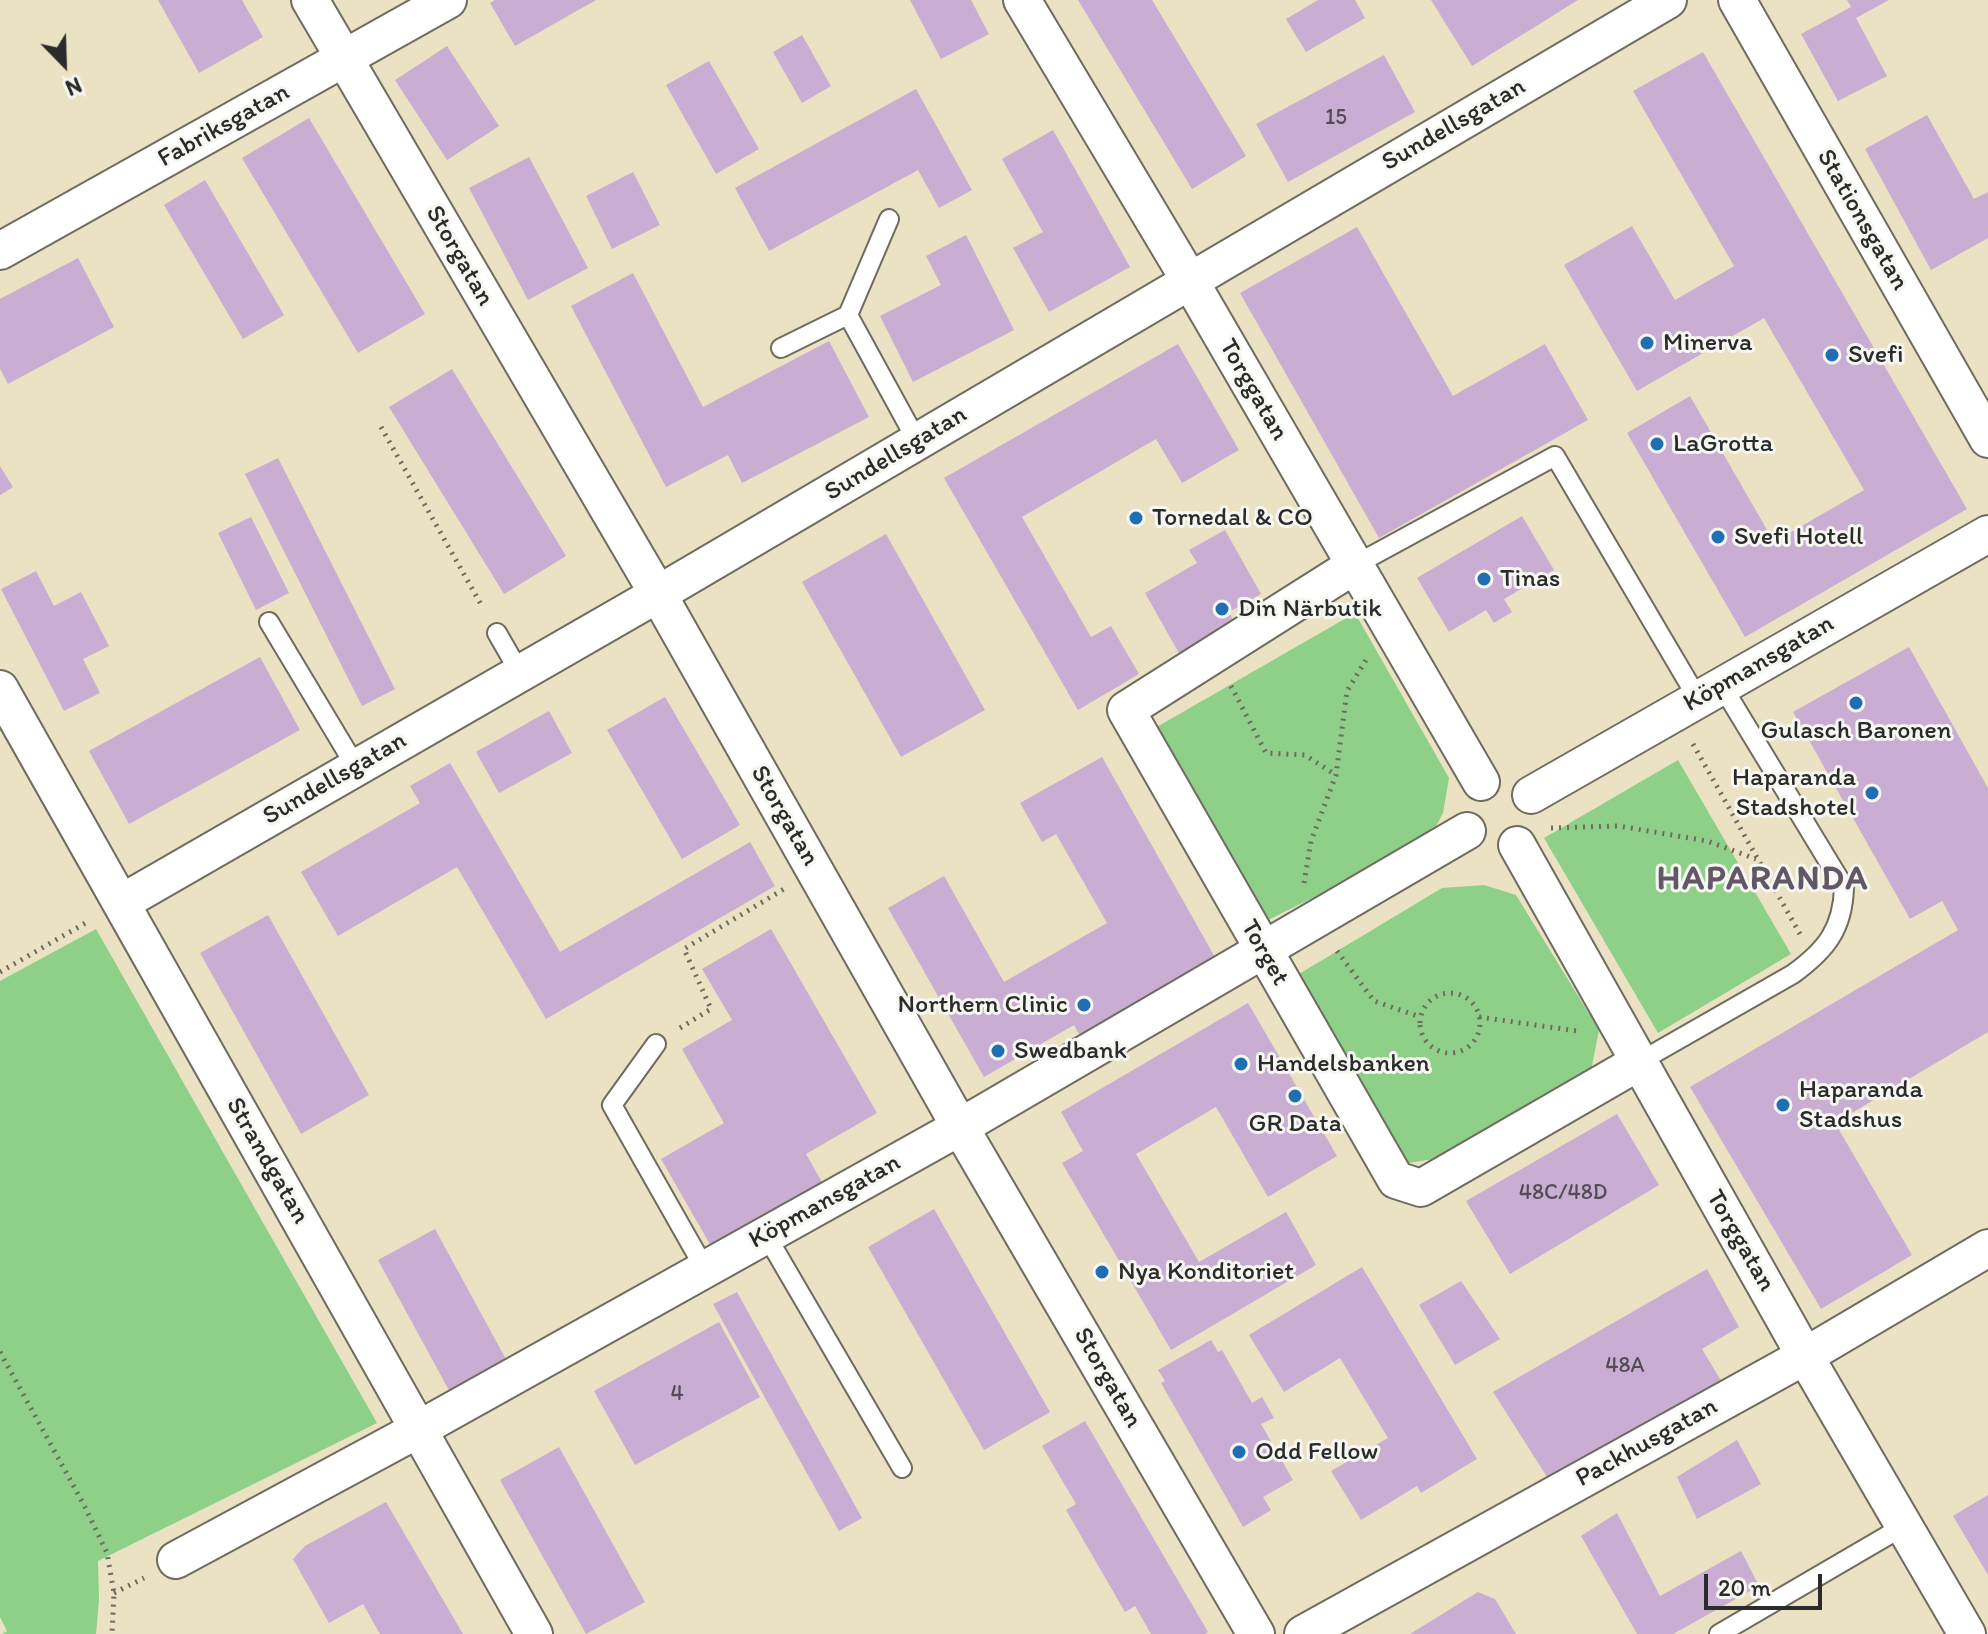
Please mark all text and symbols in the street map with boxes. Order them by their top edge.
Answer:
north arrow [24,24,104,104]
text: N [61,71,86,102]
street label: Sundellsgatan [1377,71,1531,179]
street label: Fabriksgatan [153,77,295,175]
house number: 15 [1325,105,1347,131]
street label: Stationsgatan [1809,144,1915,296]
street label: Storgatan [418,200,500,312]
place label: Minerva [1663,327,1752,359]
street label: Torggatan [1211,334,1295,446]
marker: Minerva [1638,334,1656,352]
place label: Svefi [1848,339,1904,371]
marker: Svefi [1823,346,1841,364]
street label: Sundellsgatan [819,399,973,509]
place label: LaGrotta [1673,428,1773,460]
marker: LaGrotta [1648,435,1666,453]
place label: Tornedal & CO [1152,502,1313,534]
marker: Tornedal & CO [1127,509,1145,527]
place label: Svefi Hotell [1734,521,1863,553]
marker: Svefi Hotell [1709,528,1727,546]
place label: Tinas [1500,563,1560,595]
marker: Tinas [1475,570,1493,588]
place label: Din Närbutik [1238,593,1382,625]
marker: Din Närbutik [1213,600,1231,618]
street label: Köpmansgatan [1678,608,1840,720]
marker: Gulasch Baronen [1847,694,1865,712]
place label: Gulasch Baronen [1760,715,1952,747]
street label: Sundellsgatan [258,725,412,833]
street label: Storgatan [743,760,825,872]
place label: Haparanda Stadshotel [1732,762,1856,824]
marker: Haparanda Stadshotel [1863,784,1881,802]
district label: HAPARANDA [1656,860,1870,900]
street label: Torget [1233,914,1295,992]
place label: Northern Clinic [897,989,1068,1021]
marker: Northern Clinic [1075,996,1093,1014]
place label: Swedbank [1014,1035,1127,1067]
marker: Swedbank [989,1042,1007,1060]
place label: Handelsbanken [1257,1048,1430,1080]
marker: Handelsbanken [1232,1055,1250,1073]
place label: Haparanda Stadshus [1799,1074,1923,1136]
marker: GR Data [1286,1087,1304,1105]
street label: Strandgatan [218,1092,316,1230]
marker: Haparanda Stadshus [1774,1096,1792,1114]
place label: GR Data [1248,1108,1342,1140]
street label: Köpmansgatan [744,1148,906,1256]
house number: 48C/48D [1519,1180,1607,1206]
street label: Torggatan [1698,1185,1782,1297]
place label: Nya Konditoriet [1118,1256,1294,1288]
marker: Nya Konditoriet [1093,1263,1111,1281]
street label: Storgatan [1066,1322,1148,1434]
house number: 48A [1605,1353,1645,1379]
house number: 4 [670,1381,684,1407]
street label: Packhusgatan [1571,1391,1723,1495]
place label: Odd Fellow [1255,1436,1378,1468]
marker: Odd Fellow [1230,1443,1248,1461]
scale bar [1708,1558,1826,1608]
text: 20 m [1718,1573,1771,1602]

